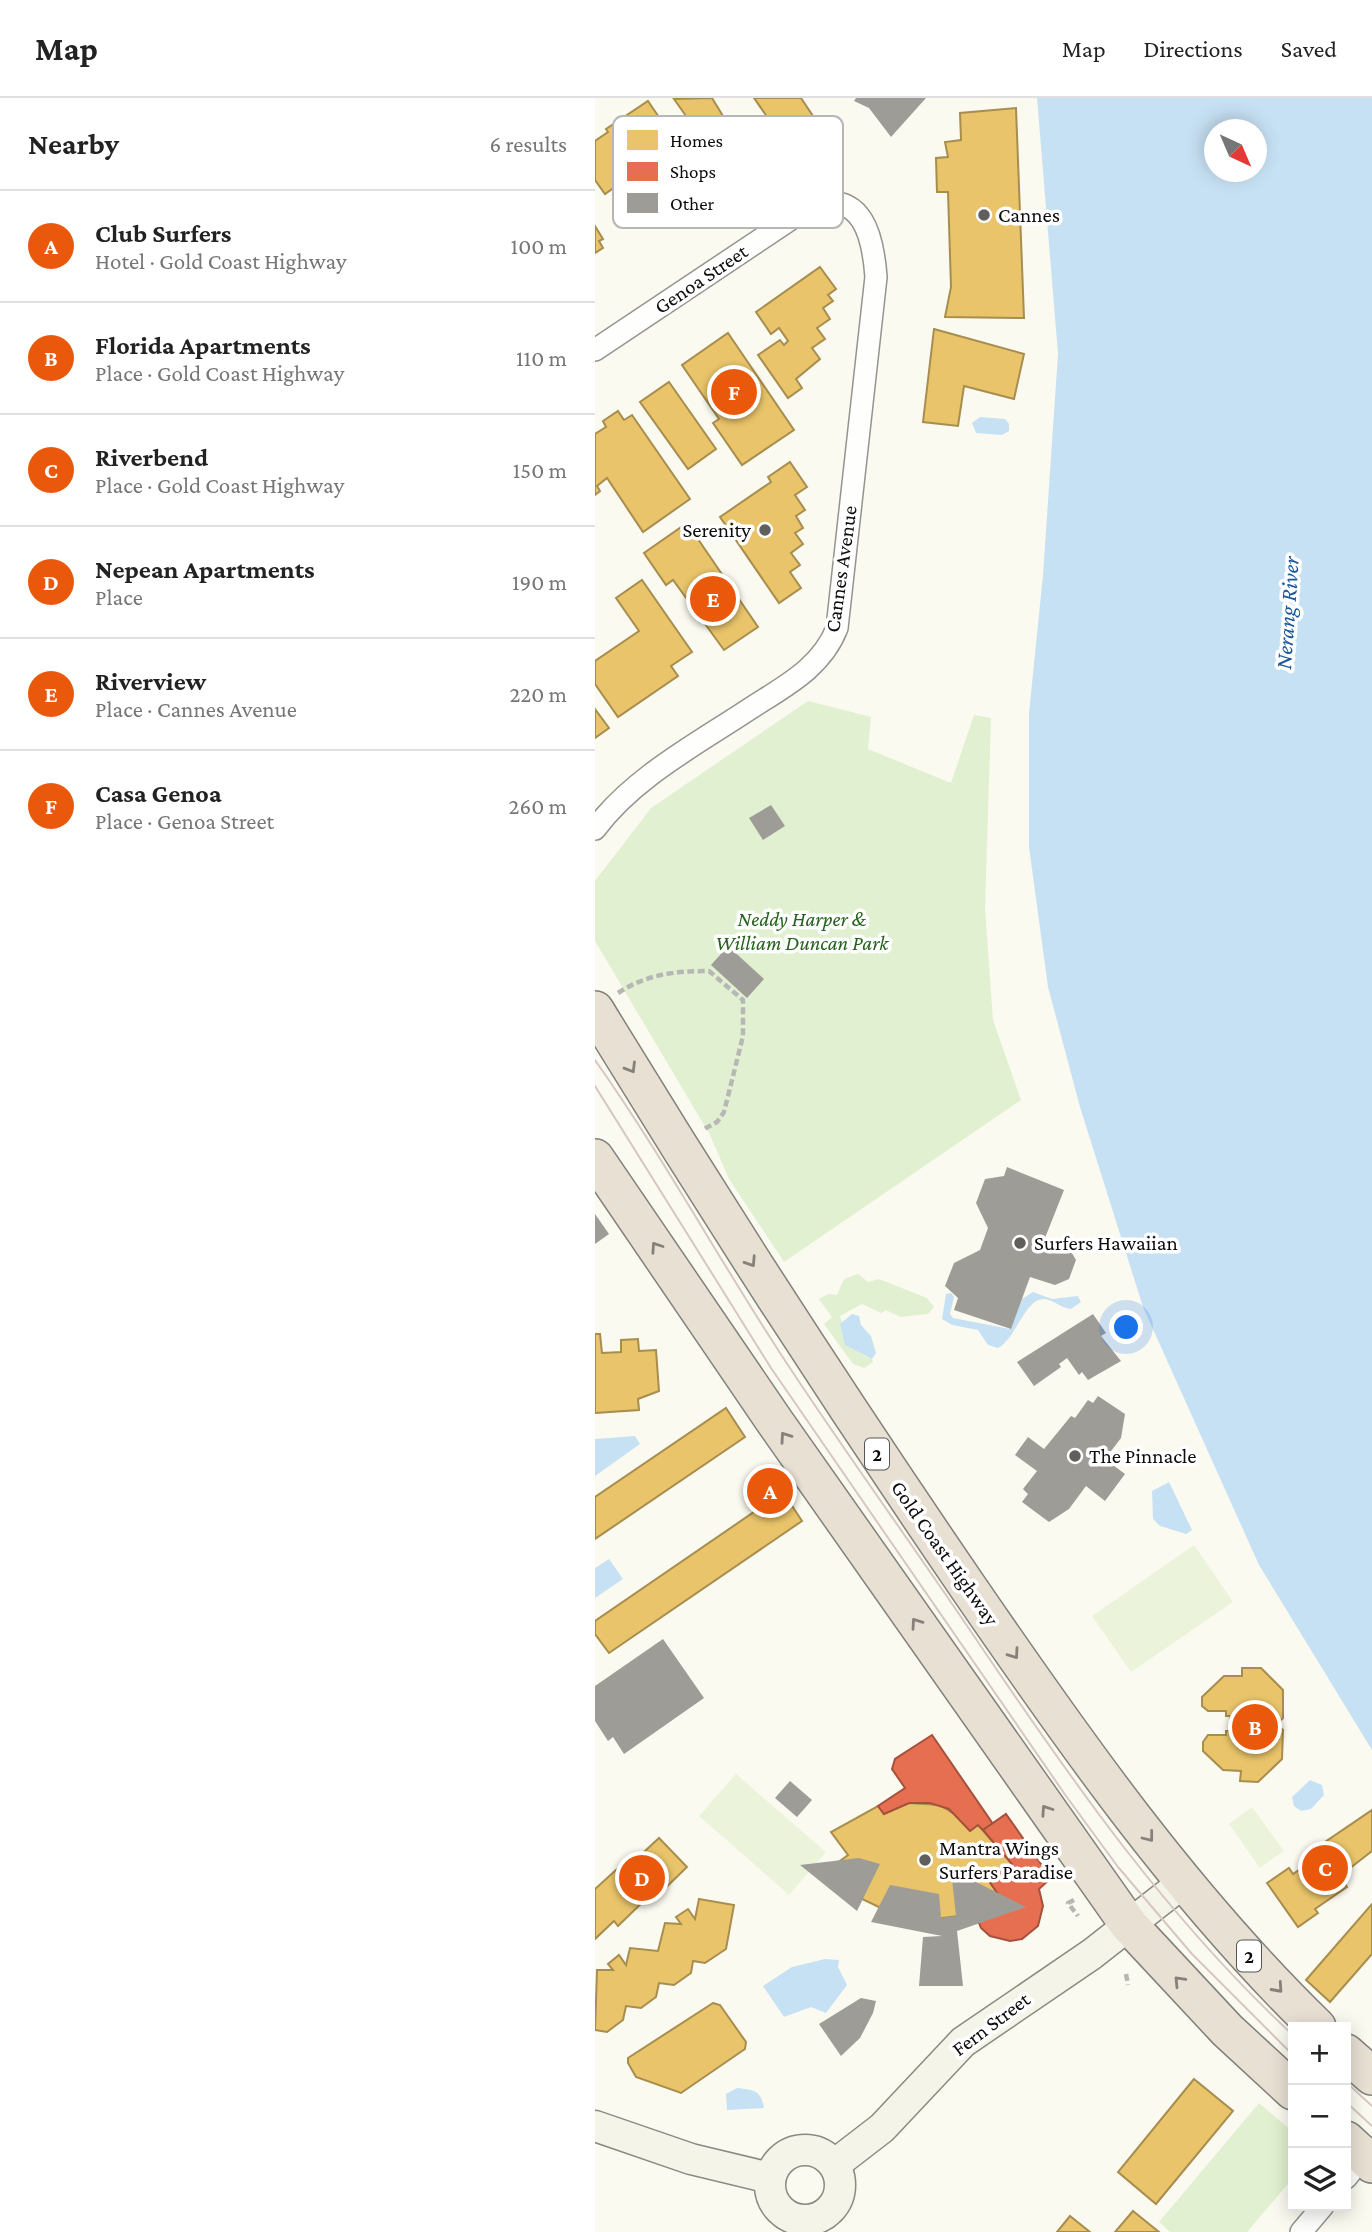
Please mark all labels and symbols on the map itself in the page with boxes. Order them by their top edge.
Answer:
legend [613,116,843,228]
north arrow [1204,119,1267,182]
text: Homes [670,130,723,151]
text: Shops [670,161,716,182]
text: Other [670,193,715,214]
place label: Cannes [998,203,1060,227]
marker: Cannes [976,207,992,223]
street label: Genoa Street [650,239,753,319]
pin: F [711,366,757,418]
street label: Cannes Avenue [820,504,862,634]
place label: Serenity [682,518,751,542]
marker: Serenity [757,522,773,538]
water label: Nerang River [1270,555,1304,670]
pin: E [690,573,736,625]
park label: Neddy Harper & William Duncan Park [715,907,889,955]
one-way arrow [622,1061,635,1074]
place label: Surfers Hawaiian [1034,1231,1178,1255]
marker: Surfers Hawaiian [1012,1235,1028,1251]
one-way arrow [651,1242,664,1255]
one-way arrow [742,1254,755,1267]
your location [1109,1310,1143,1344]
one-way arrow [781,1432,793,1445]
road number: 2 [865,1438,889,1470]
place label: The Pinnacle [1089,1444,1197,1468]
marker: The Pinnacle [1067,1448,1083,1464]
pin: A [747,1465,793,1517]
street label: Gold Coast Highway [886,1476,1004,1630]
one-way arrow [912,1618,924,1631]
one-way arrow [1006,1646,1018,1659]
pin: B [1232,1701,1278,1753]
one-way arrow [1042,1805,1054,1818]
one-way arrow [1141,1829,1154,1841]
place label: Mantra Wings Surfers Paradise [939,1836,1073,1884]
pin: C [1302,1842,1348,1894]
pin: D [619,1852,665,1904]
marker: Mantra Wings Surfers Paradise [917,1852,933,1868]
road number: 2 [1237,1940,1261,1972]
one-way arrow [1175,1976,1188,1989]
one-way arrow [1270,1980,1282,1993]
street label: Fern Street [947,1986,1035,2061]

